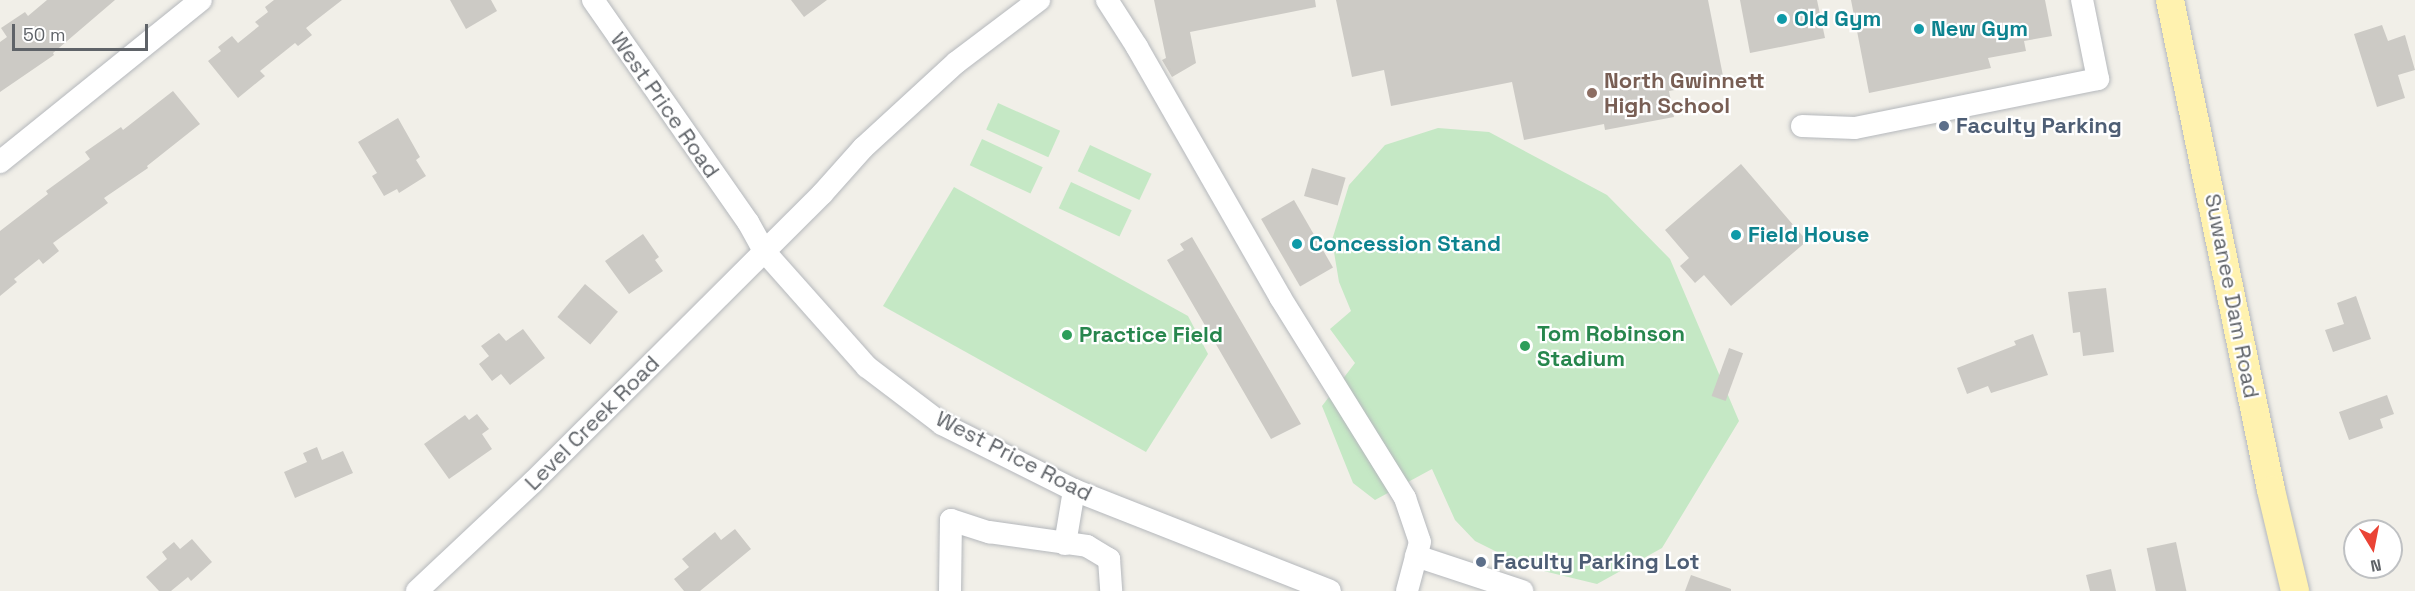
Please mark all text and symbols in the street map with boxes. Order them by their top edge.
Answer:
place label: Old Gym [1794,6,1881,32]
scale bar [15,12,152,50]
marker: Old Gym [1775,12,1789,26]
place label: New Gym [1931,16,2028,42]
marker: New Gym [1912,22,1926,36]
text: 50 m [23,23,65,46]
street label: West Price Road [605,27,725,183]
place label: North Gwinnett High School [1604,67,1765,118]
marker: North Gwinnett High School [1585,86,1599,100]
place label: Faculty Parking [1956,113,2122,139]
marker: Faculty Parking [1937,119,1951,133]
street label: Suwanee Dam Road [2199,191,2265,401]
place label: Field House [1748,222,1869,248]
marker: Field House [1729,228,1743,242]
place label: Concession Stand [1309,231,1501,257]
marker: Concession Stand [1290,237,1304,251]
place label: Tom Robinson Stadium [1537,320,1685,372]
place label: Practice Field [1079,322,1223,348]
marker: Practice Field [1060,328,1074,342]
marker: Tom Robinson Stadium [1518,339,1532,353]
street label: Level Creek Road [519,350,665,496]
street label: West Price Road [931,405,1097,507]
north arrow [2343,519,2403,579]
place label: Faculty Parking Lot [1493,549,1700,575]
text: N [2369,554,2383,577]
marker: Faculty Parking Lot [1474,555,1488,569]

